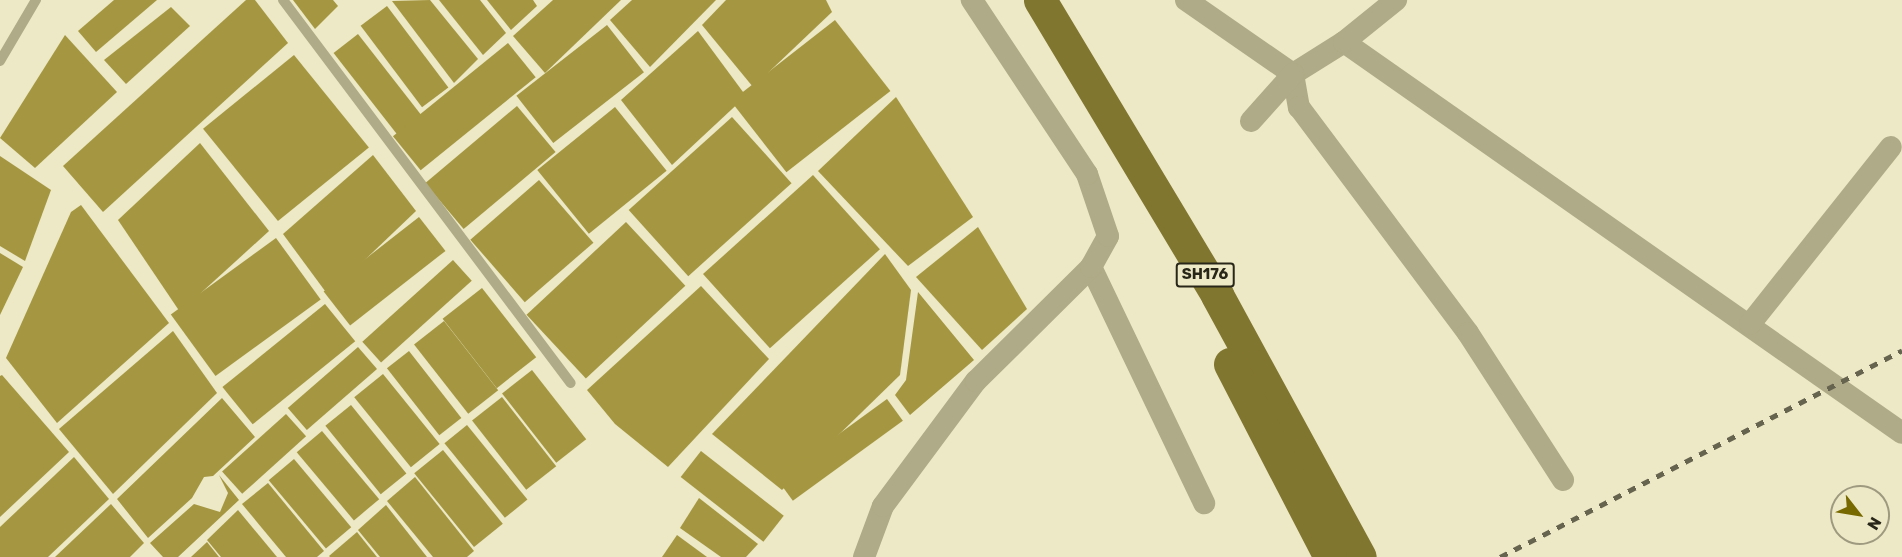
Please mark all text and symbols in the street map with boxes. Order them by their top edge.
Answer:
road number: SH176 [1175,263,1235,287]
north arrow [1830,485,1890,545]
text: N [1863,514,1885,533]

